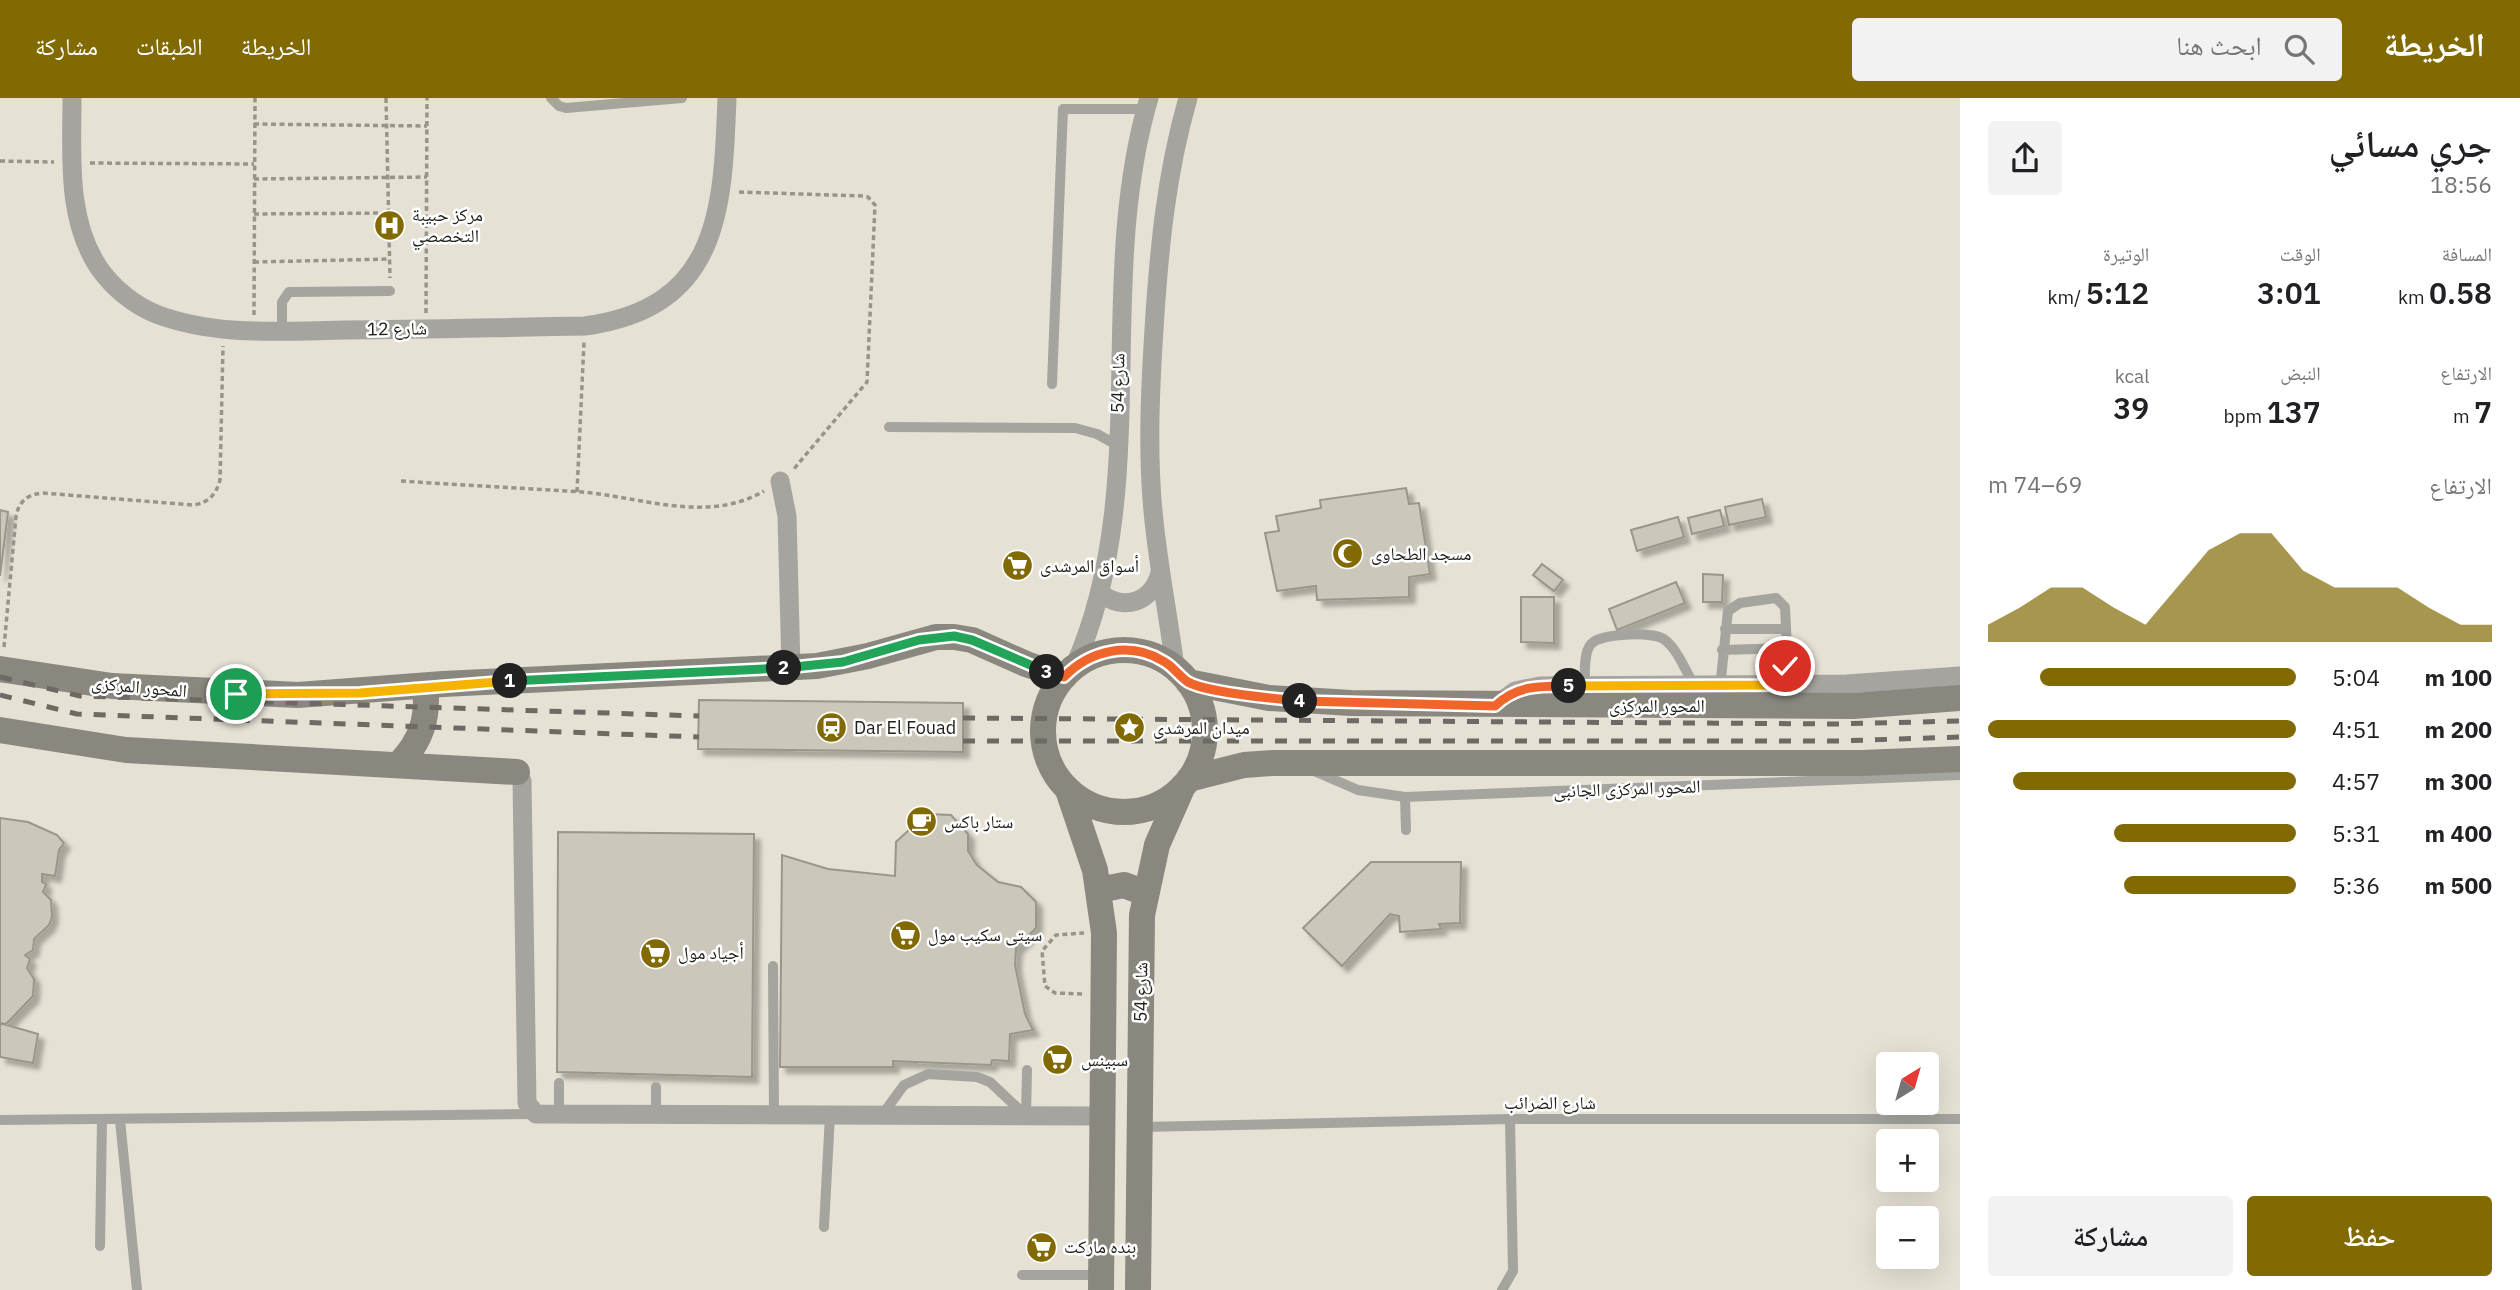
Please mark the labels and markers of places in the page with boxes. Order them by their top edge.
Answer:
place label: مركز حبيبة التخصصي [412,203,483,251]
hospital icon: مركز حبيبة التخصصي [372,208,406,242]
mosque icon: مسجد الطحاوى [1331,537,1365,571]
place label: مسجد الطحاوى [1371,542,1471,565]
supermarket icon: أسواق المرشدى [1000,549,1034,583]
place label: أسواق المرشدى [1040,554,1139,577]
pin [1755,636,1815,696]
pin: 2 [766,650,802,686]
pin: 3 [1030,654,1064,690]
pin [206,664,266,724]
pin: 1 [492,664,528,698]
pin: 5 [1552,668,1586,704]
pin: 4 [1282,684,1318,718]
station icon: Dar El Fouad [814,711,848,745]
place icon: ميدان المرشدى [1113,711,1147,745]
place label: Dar El Fouad [854,716,956,739]
place label: ميدان المرشدى [1153,716,1250,739]
cafe icon: ستار باكس [904,805,938,839]
place label: ستار باكس [944,810,1013,833]
supermarket icon: سيتى سكيب مول [888,918,922,952]
place label: سيتى سكيب مول [928,923,1042,946]
supermarket icon: أجياد مول [638,936,672,970]
place label: أجياد مول [678,941,744,964]
supermarket icon: سبينس [1041,1043,1075,1077]
place label: سبينس [1081,1048,1128,1071]
supermarket icon: بنده ماركت [1024,1230,1058,1264]
place label: بنده ماركت [1064,1235,1136,1258]

